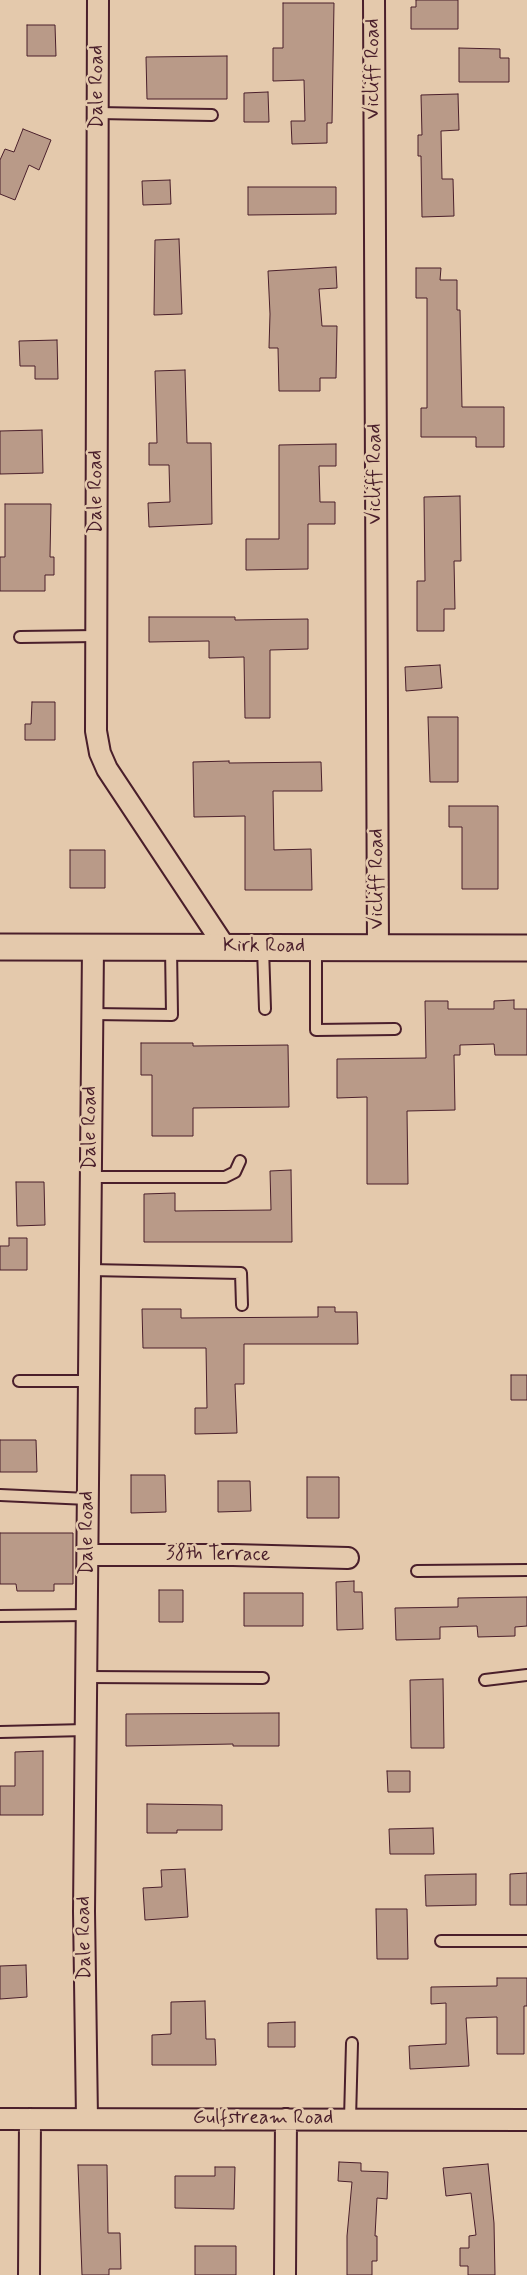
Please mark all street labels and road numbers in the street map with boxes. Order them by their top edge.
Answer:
street label: Vicliff Road [362,18,386,120]
street label: Dale Road [86,45,110,129]
street label: Vicliff Road [364,423,388,525]
street label: Dale Road [85,450,109,534]
street label: Vicliff Road [366,828,390,930]
street label: Kirk Road [223,935,305,959]
street label: Dale Road [79,1086,103,1170]
street label: Dale Road [76,1491,100,1575]
street label: 38th Terrace [166,1542,270,1568]
street label: Dale Road [72,1896,98,1980]
street label: Gulfstream Road [193,2107,333,2131]

